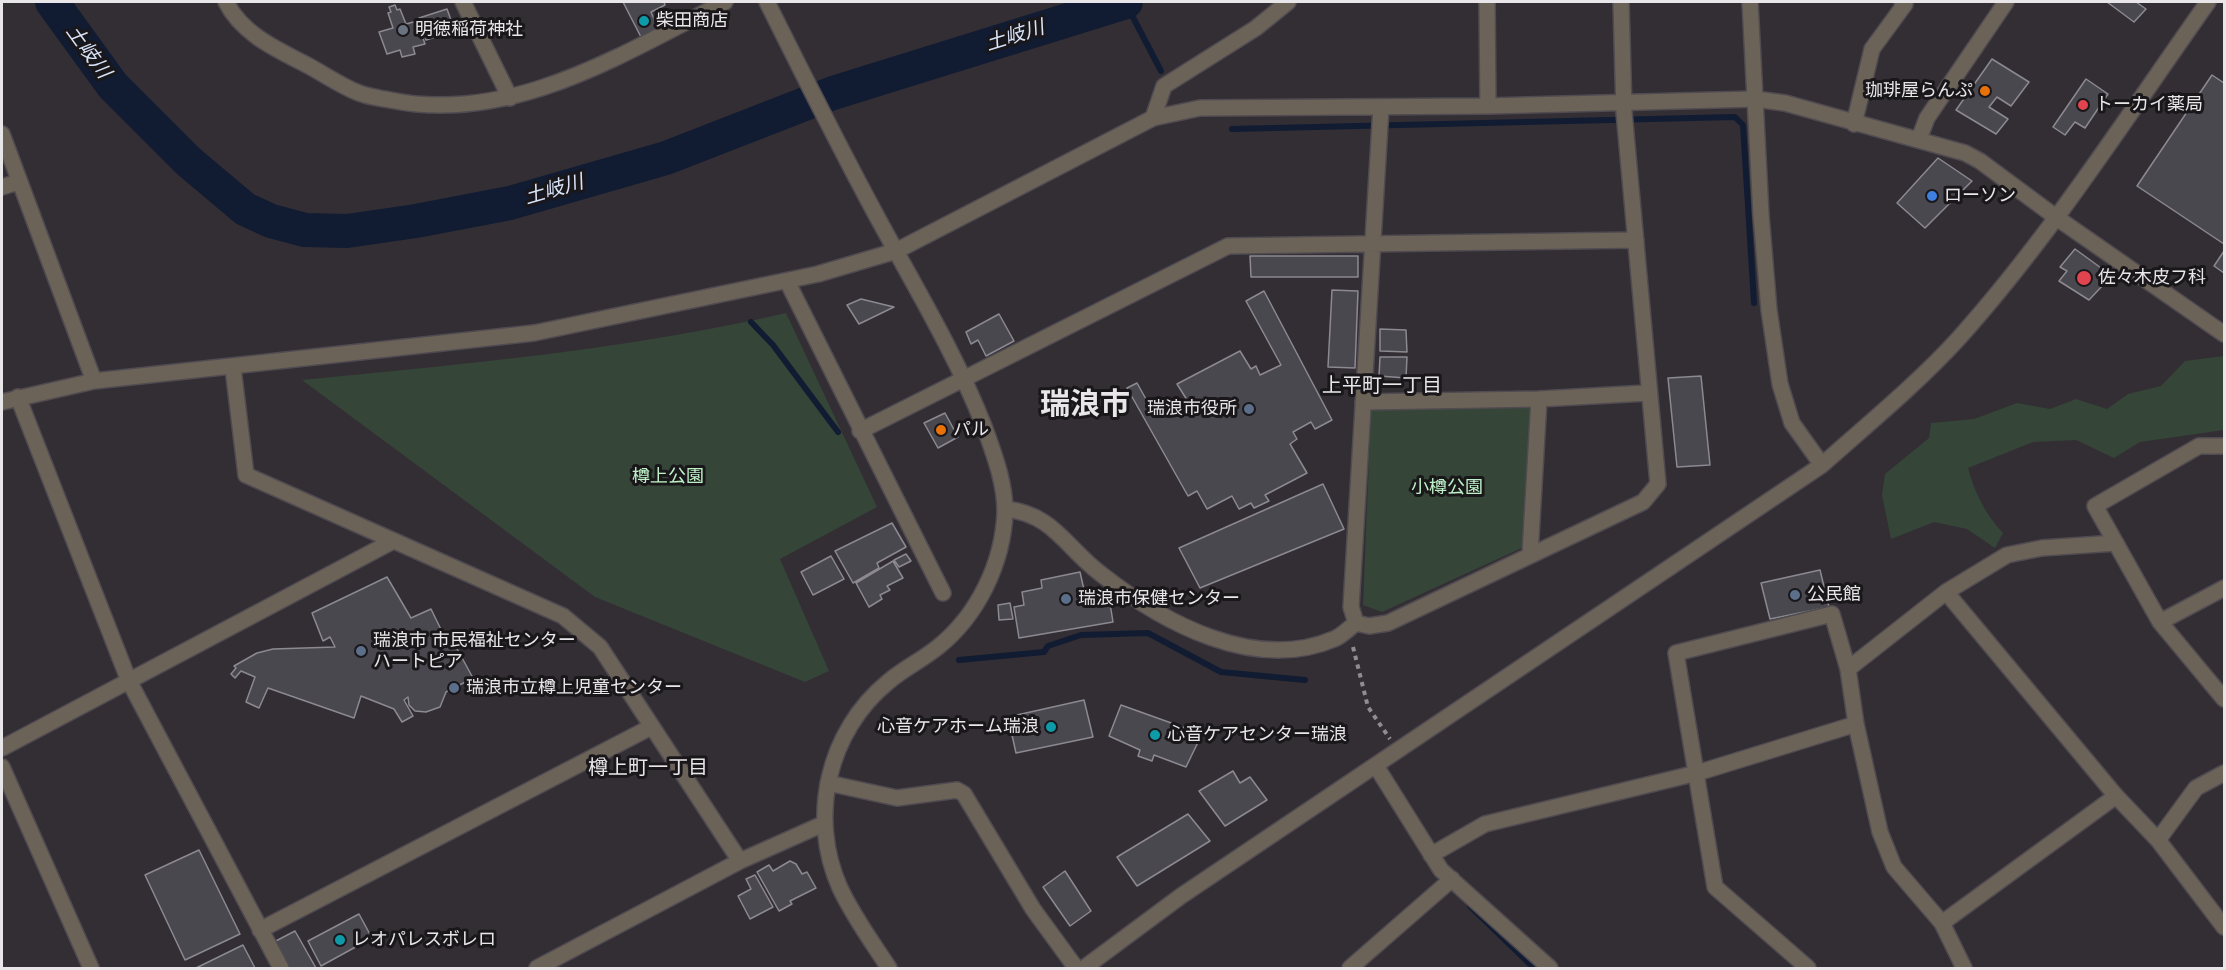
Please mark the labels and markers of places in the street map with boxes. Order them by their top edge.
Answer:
place label: 柴田商店 [656,10,728,32]
marker: 柴田商店 [637,14,651,28]
place label: 明徳稲荷神社 [415,19,523,41]
marker: 明徳稲荷神社 [396,23,410,37]
place label: 珈琲屋らんぷ [1865,80,1973,102]
marker: 珈琲屋らんぷ [1978,84,1992,98]
place label: トーカイ薬局 [2095,94,2203,116]
marker: トーカイ薬局 [2076,98,2090,112]
place label: ローソン [1944,185,2016,207]
marker: ローソン [1925,189,1939,203]
place label: 佐々木皮フ科 [2098,267,2206,289]
marker: 佐々木皮フ科 [2075,269,2093,287]
place label: 瑞浪市役所 [1147,398,1237,420]
marker: 瑞浪市役所 [1242,402,1256,416]
place label: パル [953,419,989,441]
marker: パル [934,423,948,437]
place label: 公民館 [1807,584,1861,606]
place label: 瑞浪市保健センター [1078,588,1240,610]
marker: 公民館 [1788,588,1802,602]
marker: 瑞浪市保健センター [1059,592,1073,606]
place label: 瑞浪市 市民福祉センター ハートピア [373,630,576,672]
marker: 瑞浪市 市民福祉センター ハートピア [354,644,368,658]
place label: 瑞浪市立樽上児童センター [466,677,682,699]
marker: 瑞浪市立樽上児童センター [447,681,461,695]
place label: 心音ケアホーム瑞浪 [877,716,1039,738]
marker: 心音ケアホーム瑞浪 [1044,720,1058,734]
place label: 心音ケアセンター瑞浪 [1167,724,1347,746]
marker: 心音ケアセンター瑞浪 [1148,728,1162,742]
place label: レオパレスボレロ [352,929,496,951]
marker: レオパレスボレロ [333,933,347,947]

